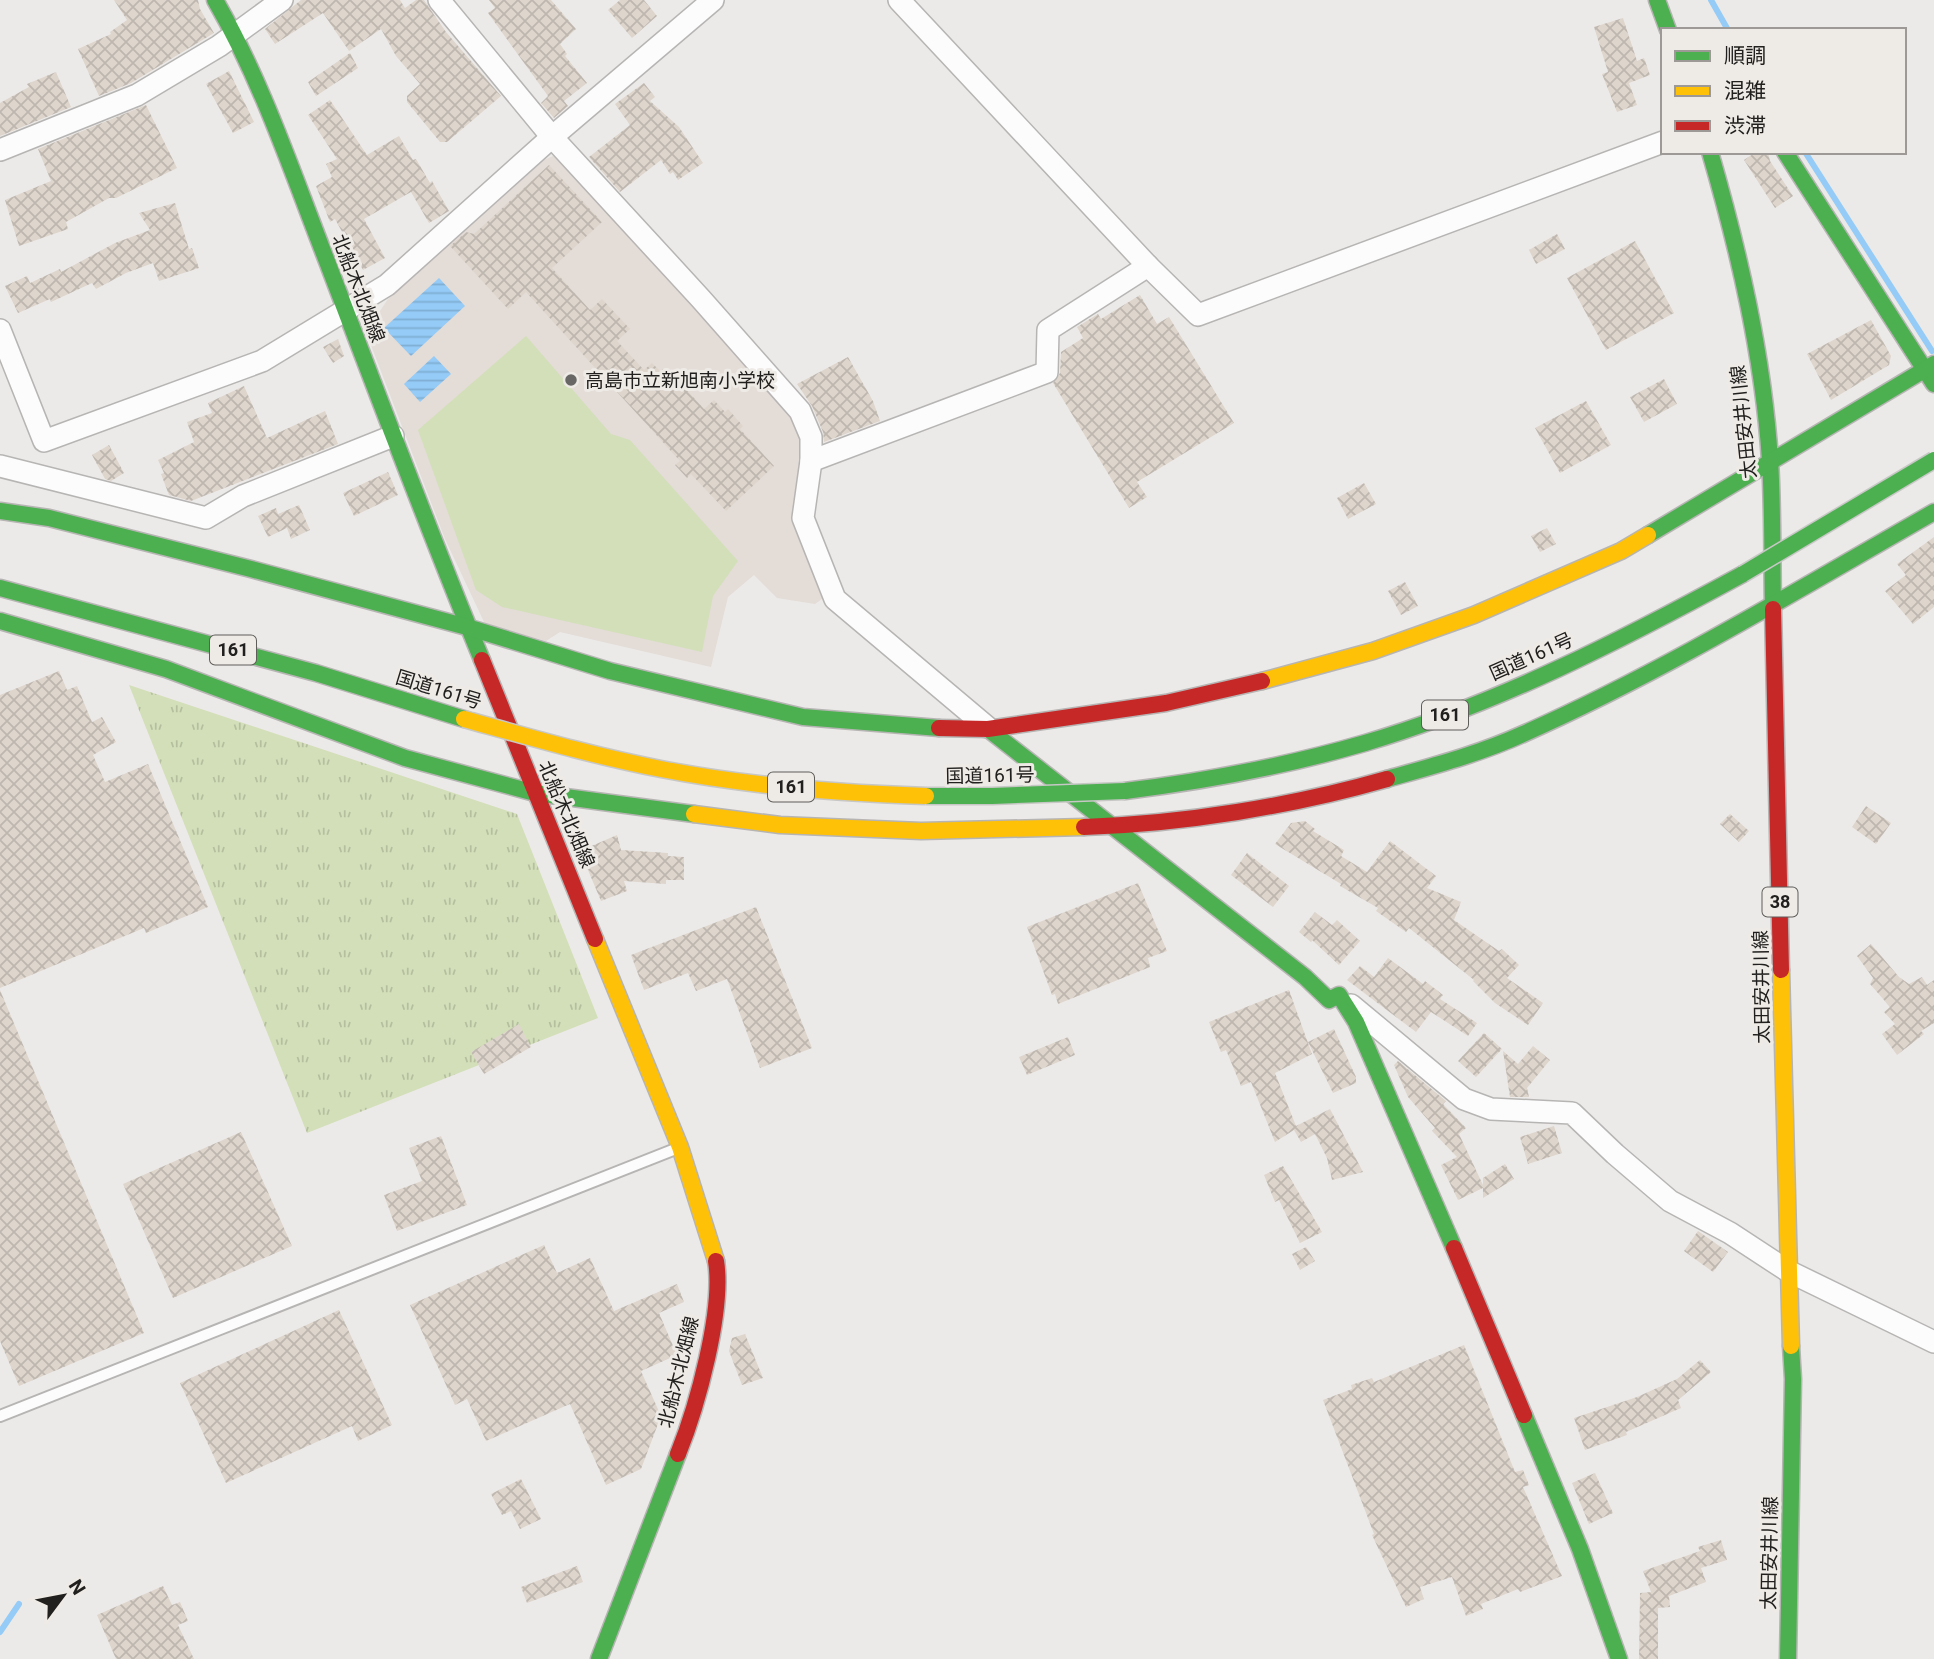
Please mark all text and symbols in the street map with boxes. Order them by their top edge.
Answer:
legend [1661,28,1906,154]
text: 順調 [1724,44,1766,68]
text: 混雑 [1724,79,1766,103]
text: 渋滞 [1724,114,1766,138]
street label: 北船木北畑線 [327,231,390,346]
street label: 太田安井川線 [1726,364,1761,480]
place label: 高島市立新旭南小学校 [585,369,775,392]
marker: 高島市立新旭南小学校 [563,372,579,388]
street label: 国道161号 [1486,628,1577,685]
road number: 161 [210,636,256,664]
street label: 国道161号 [393,665,485,713]
road number: 161 [1422,700,1468,730]
street label: 北船木北畑線 [534,757,599,871]
street label: 国道161号 [945,763,1035,788]
road number: 161 [768,772,814,802]
road number: 38 [1762,888,1798,917]
street label: 太田安井川線 [1749,930,1774,1044]
street label: 北船木北畑線 [654,1314,703,1430]
street label: 太田安井川線 [1757,1496,1782,1610]
north arrow [28,1561,98,1631]
text: N [64,1575,90,1599]

